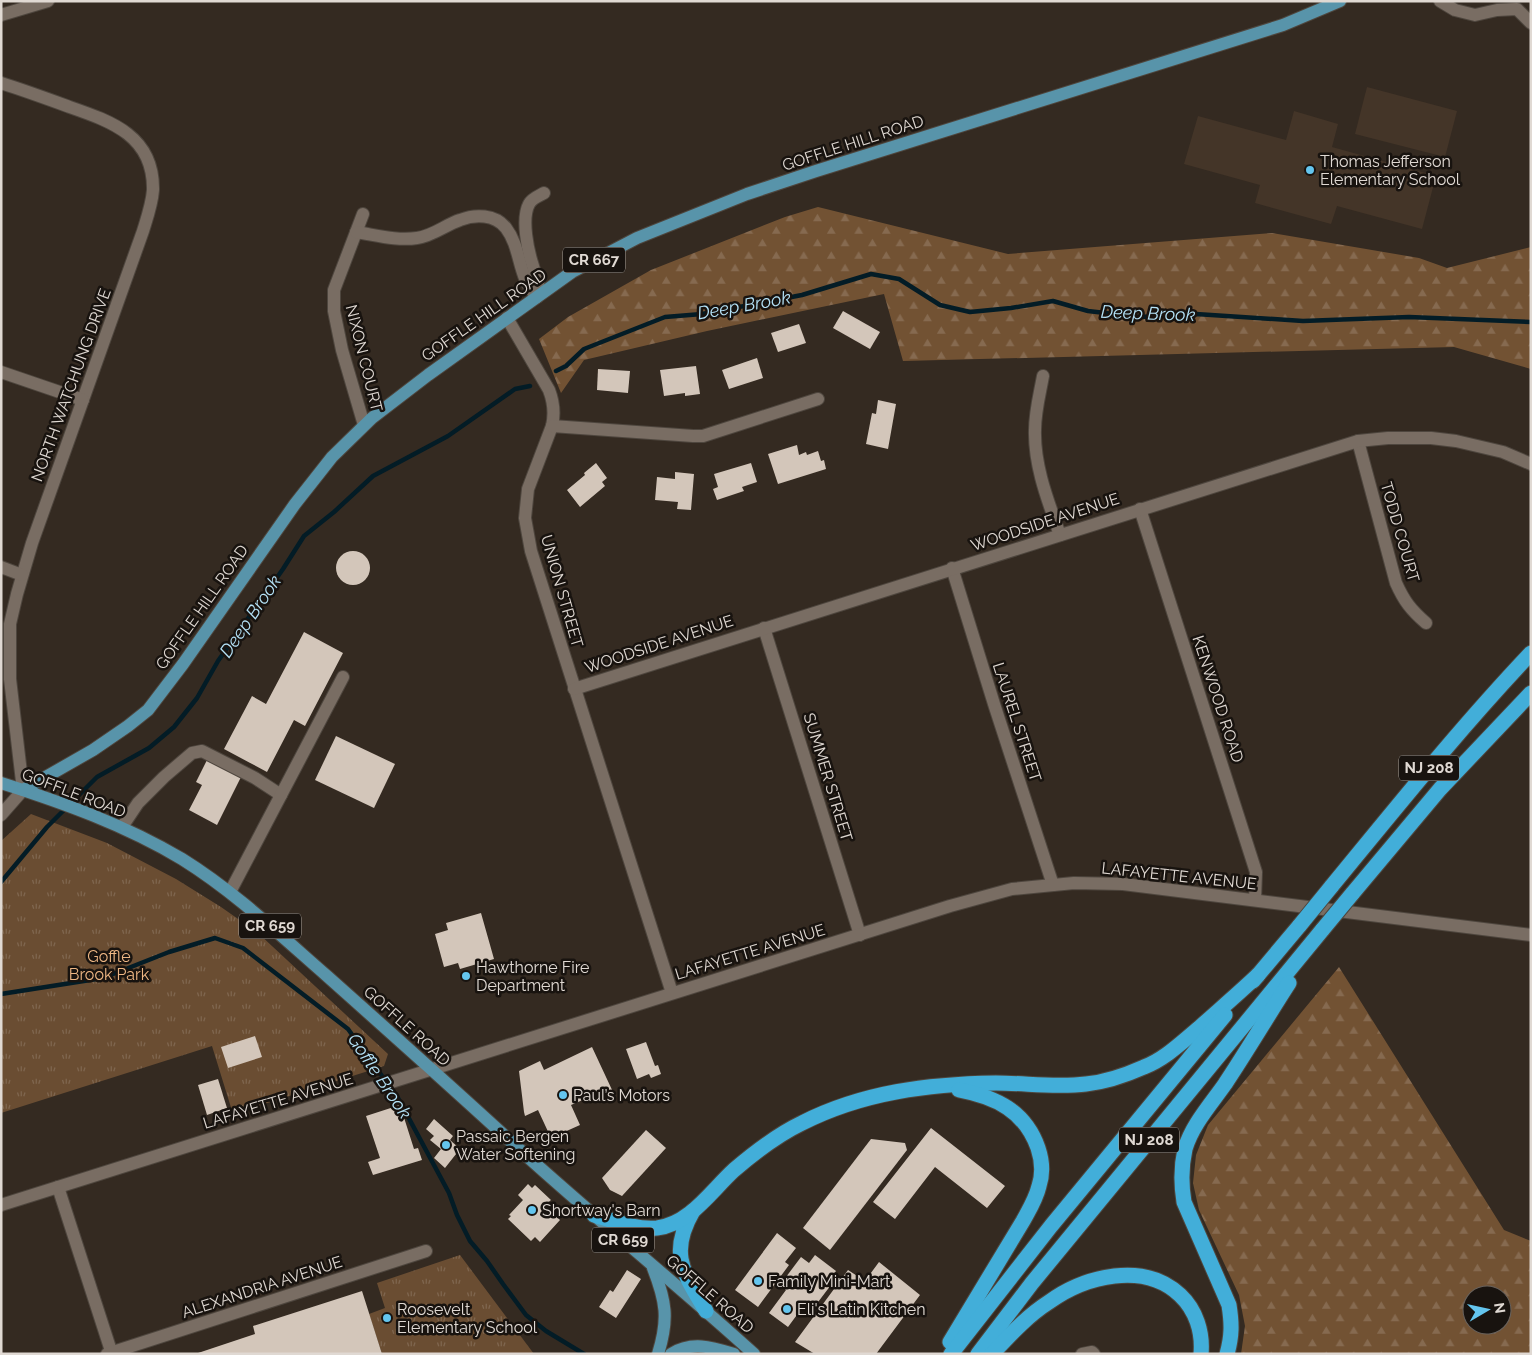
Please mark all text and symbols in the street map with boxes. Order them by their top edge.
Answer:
street label: GOFFLE HILL ROAD [780,111,926,175]
place label: Thomas Jefferson Elementary School [1320,152,1461,189]
marker: Thomas Jefferson Elementary School [1304,164,1316,176]
road number: CR 667 [563,248,625,272]
street label: GOFFLE HILL ROAD [418,265,550,365]
street label: NORTH WATCHUNG DRIVE [27,286,115,484]
water label: Deep Brook [696,286,793,324]
water label: Deep Brook [1100,301,1196,325]
street label: NIXON COURT [342,303,387,414]
street label: TODD COURT [1377,480,1423,585]
street label: WOODSIDE AVENUE [968,489,1122,555]
street label: UNION STREET [537,533,587,650]
street label: GOFFLE HILL ROAD [152,541,252,673]
water label: Deep Brook [215,571,285,661]
street label: WOODSIDE AVENUE [582,611,736,677]
street label: KENWOOD ROAD [1188,633,1248,765]
street label: LAUREL STREET [989,660,1045,784]
street label: SUMMER STREET [799,710,857,844]
road number: NJ 208 [1399,756,1459,780]
street label: GOFFLE ROAD [19,764,129,822]
street label: LAFAYETTE AVENUE [1101,858,1258,894]
road number: CR 659 [239,914,301,938]
street label: LAFAYETTE AVENUE [673,920,828,984]
park label: Goffle Brook Park [69,947,150,984]
place label: Hawthorne Fire Department [476,958,590,995]
marker: Hawthorne Fire Department [460,970,472,982]
street label: GOFFLE ROAD [360,982,454,1070]
water label: Goffle Brook [344,1029,416,1123]
street label: LAFAYETTE AVENUE [201,1069,356,1133]
place label: Paul’s Motors [573,1086,670,1105]
marker: Paul’s Motors [557,1089,569,1101]
place label: Passaic Bergen Water Softening [456,1127,576,1164]
road number: NJ 208 [1119,1128,1179,1152]
marker: Passaic Bergen Water Softening [440,1139,452,1151]
place label: Shortway's Barn [542,1201,661,1220]
marker: Shortway's Barn [526,1204,538,1216]
road number: CR 659 [592,1228,654,1252]
street label: GOFFLE ROAD [662,1251,758,1337]
street label: ALEXANDRIA AVENUE [179,1252,345,1322]
place label: Family Mini-Mart [768,1272,891,1291]
marker: Family Mini-Mart [752,1275,764,1287]
north arrow [1462,1285,1512,1335]
place label: Roosevelt Elementary School [397,1300,538,1337]
place label: Eli's Latin Kitchen [797,1300,925,1319]
text: N [1491,1301,1509,1314]
marker: Eli's Latin Kitchen [781,1303,793,1315]
marker: Roosevelt Elementary School [381,1312,393,1324]

